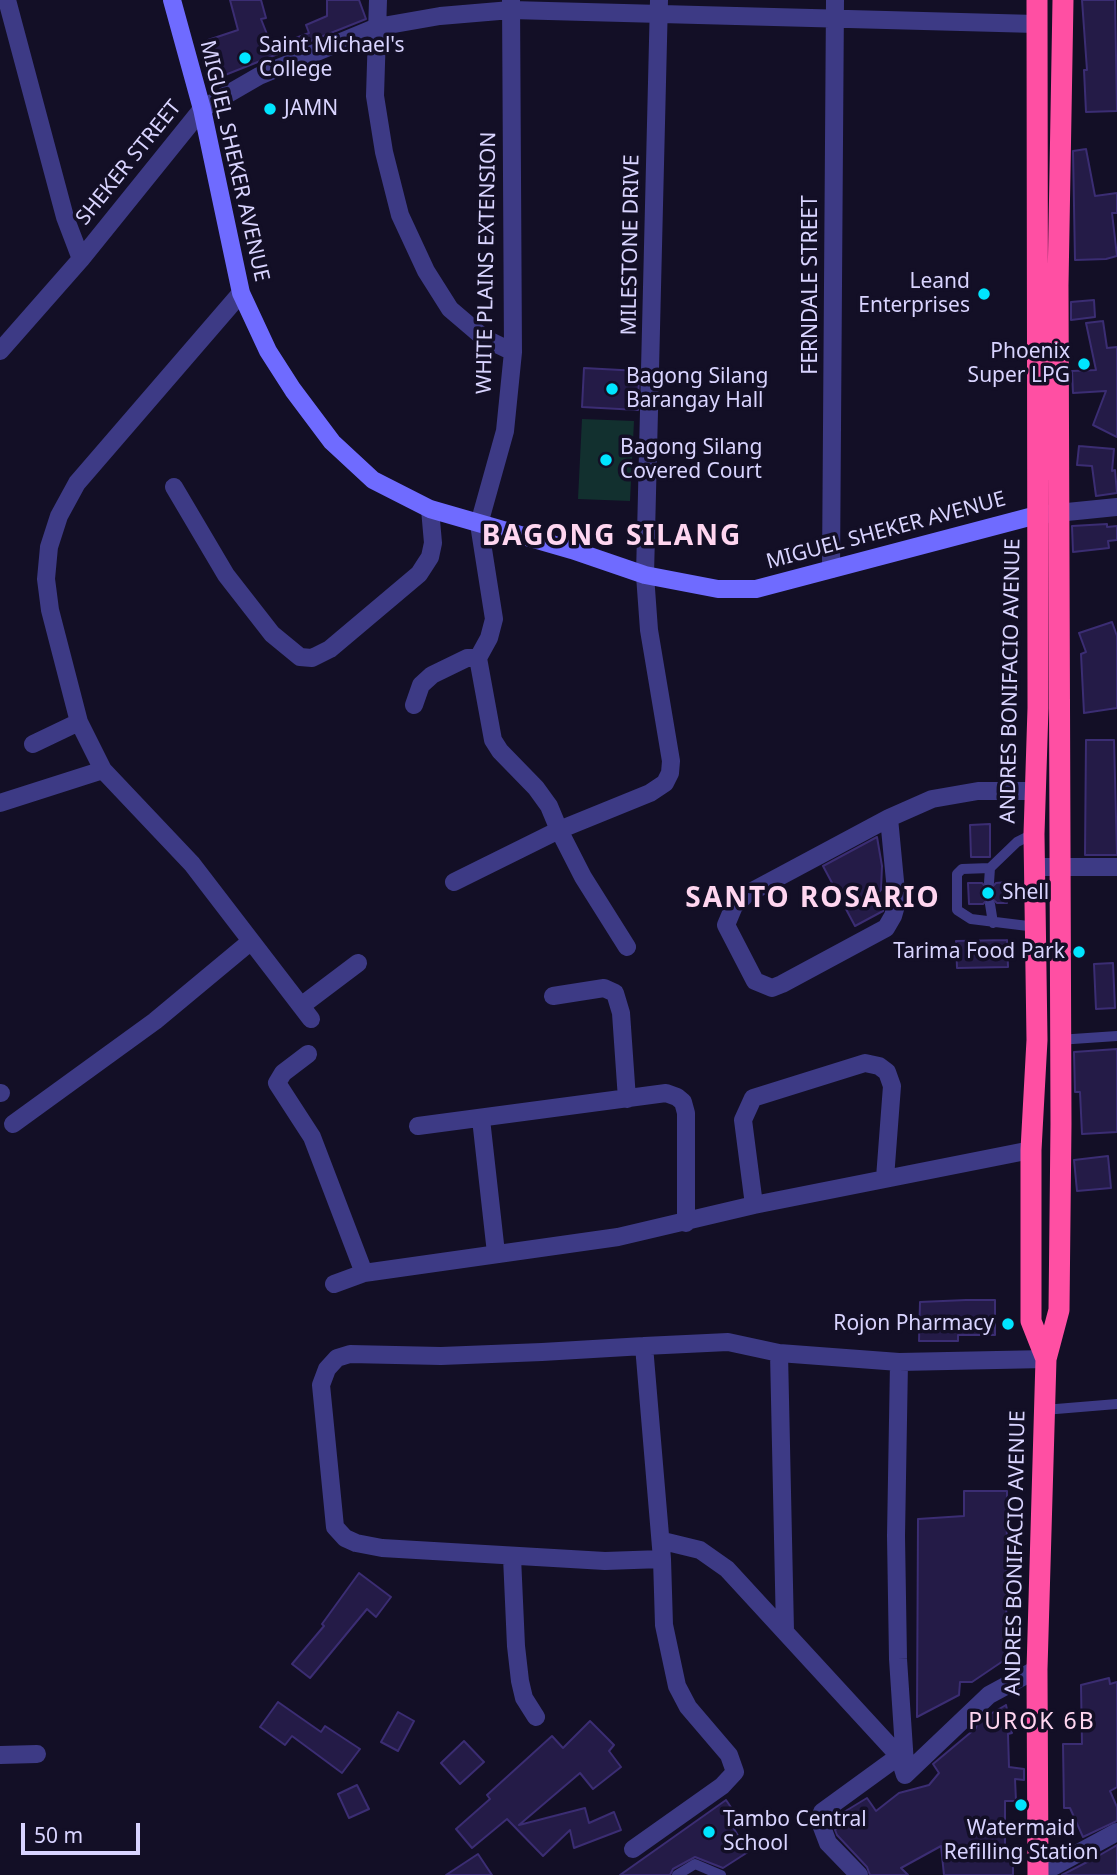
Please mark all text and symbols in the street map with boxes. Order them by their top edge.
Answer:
place label: Saint Michael's College [259,33,404,83]
street label: MIGUEL SHEKER AVENUE [194,38,274,284]
marker: Saint Michael's College [237,50,253,66]
street label: SHEKER STREET [71,96,187,230]
place label: JAMN [284,96,338,122]
marker: JAMN [262,101,278,117]
street label: WHITE PLAINS EXTENSION [472,132,502,394]
street label: MILESTONE DRIVE [617,154,645,336]
street label: FERNDALE STREET [798,195,824,375]
place label: Leand Enterprises [858,269,970,319]
marker: Leand Enterprises [976,286,992,302]
place label: Phoenix Super LPG [968,339,1070,389]
marker: Phoenix Super LPG [1076,356,1092,372]
place label: Bagong Silang Barangay Hall [626,364,768,414]
marker: Bagong Silang Barangay Hall [604,381,620,397]
place label: Bagong Silang Covered Court [620,435,762,485]
marker: Bagong Silang Covered Court [598,452,614,468]
street label: MIGUEL SHEKER AVENUE [764,487,1008,575]
district label: BAGONG SILANG [483,520,741,554]
street label: ANDRES BONIFACIO AVENUE [996,538,1026,824]
place label: Shell [1002,880,1049,906]
district label: SANTO ROSARIO [687,882,939,916]
marker: Shell [980,885,996,901]
place label: Tarima Food Park [893,939,1065,965]
marker: Tarima Food Park [1071,944,1087,960]
place label: Rojon Pharmacy [833,1311,994,1337]
marker: Rojon Pharmacy [1000,1316,1016,1332]
street label: ANDRES BONIFACIO AVENUE [1001,1410,1031,1696]
district label: PUROK 6B [969,1708,1095,1736]
marker: Watermaid Refilling Station [1013,1797,1029,1813]
place label: Tambo Central School [723,1807,867,1857]
scale bar [24,1808,144,1852]
place label: Watermaid Refilling Station [944,1816,1098,1866]
text: 50 m [34,1821,83,1849]
marker: Tambo Central School [701,1824,717,1840]

